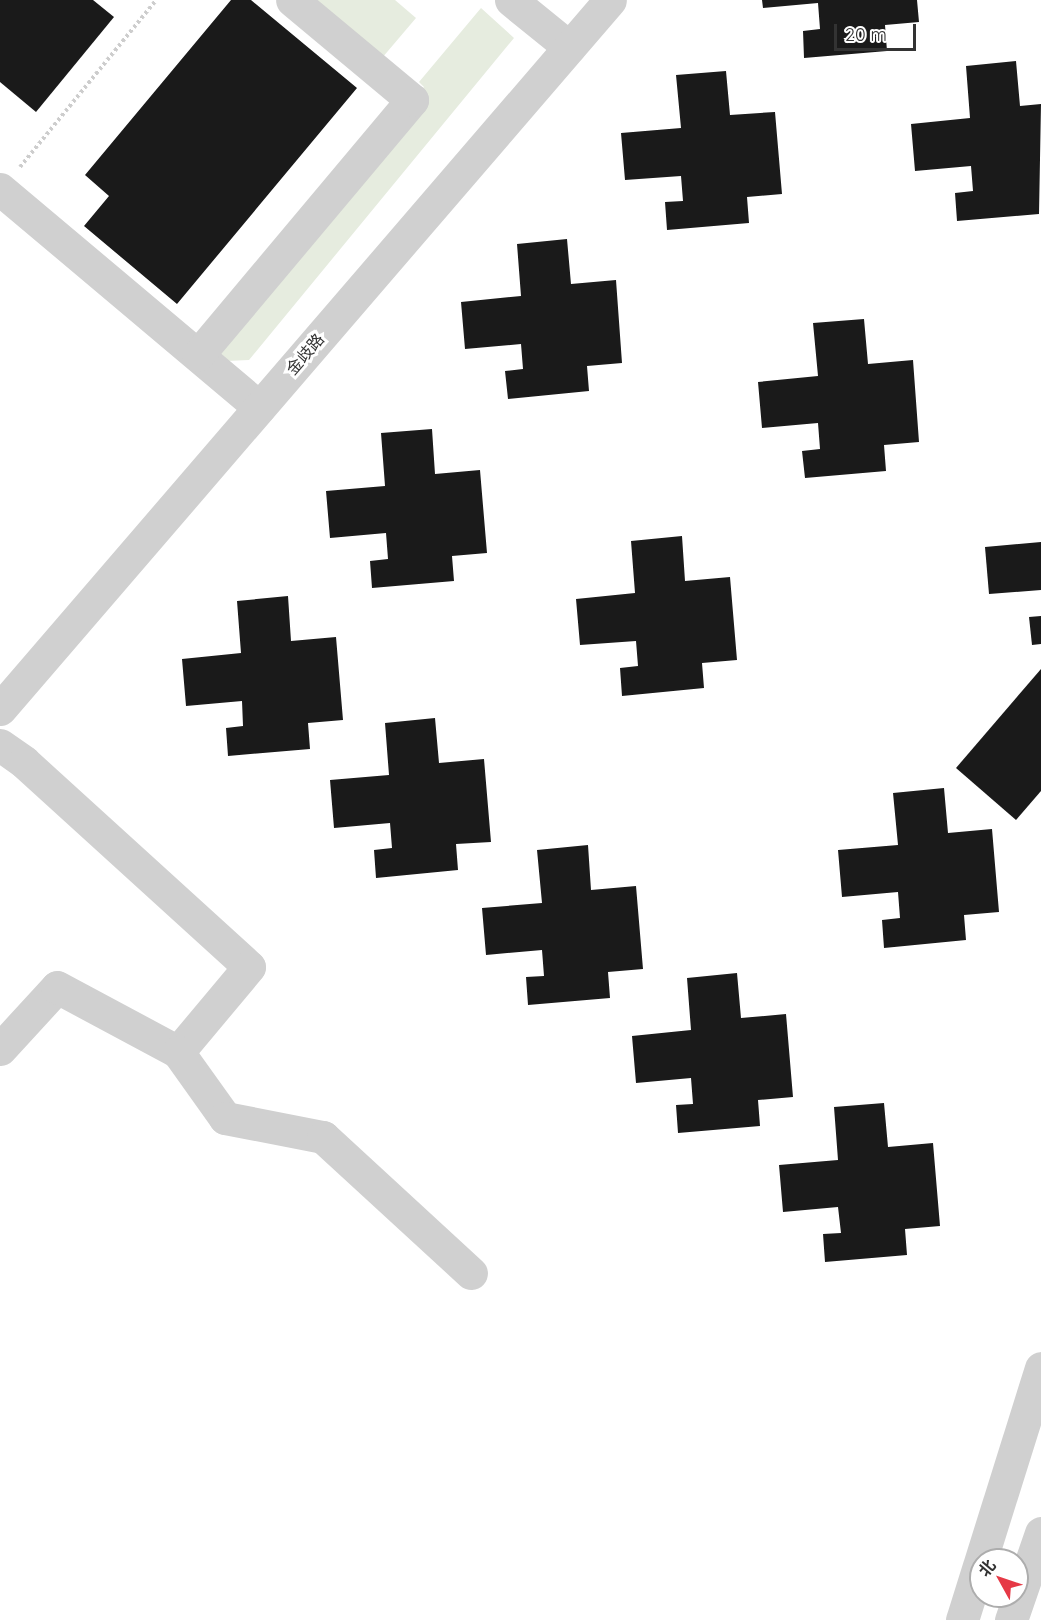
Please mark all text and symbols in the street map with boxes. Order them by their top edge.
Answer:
scale bar [837,12,920,50]
text: 20 m [845,23,887,46]
street label: 金歧路 [282,330,328,378]
north arrow [969,1548,1029,1608]
text: 北 [974,1555,1000,1580]

